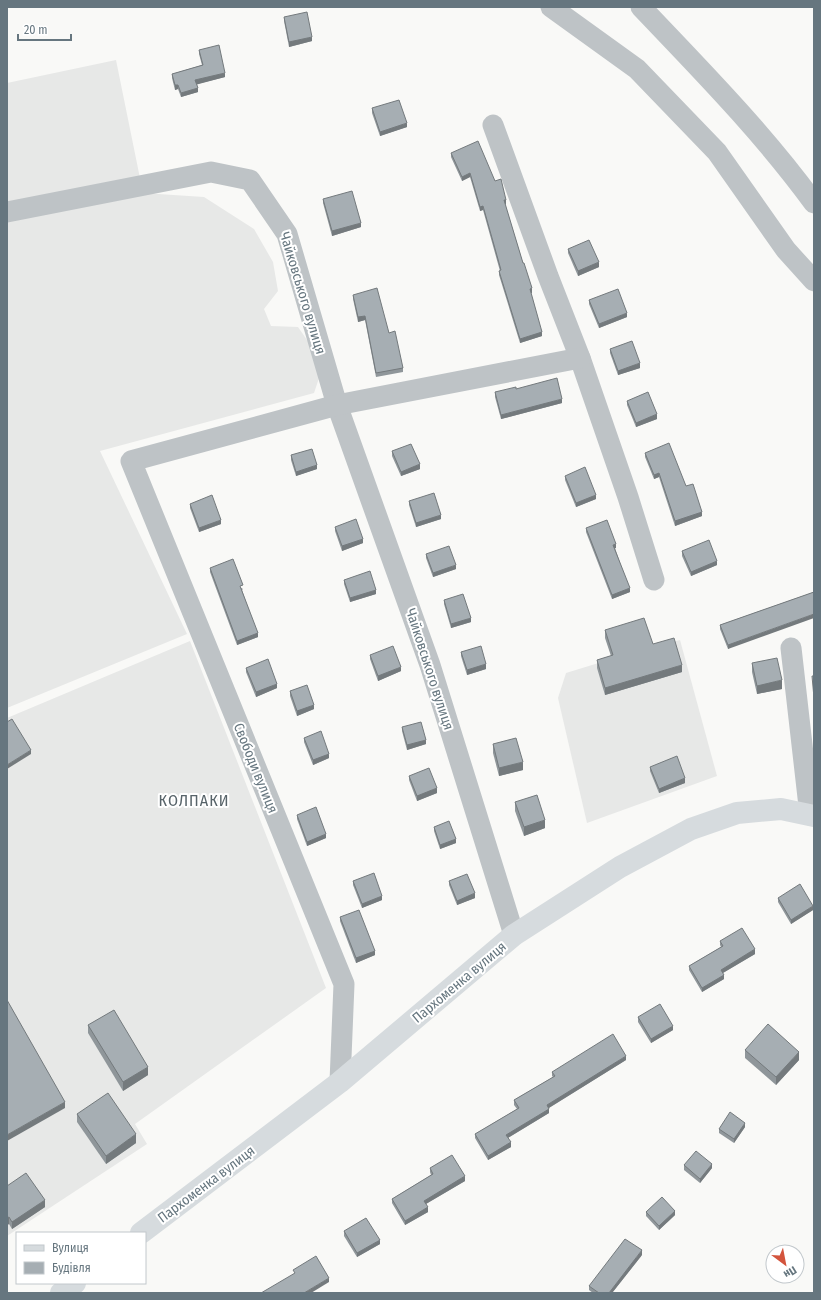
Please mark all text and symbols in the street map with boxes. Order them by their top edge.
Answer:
scale bar [18,16,71,42]
text: 20 m [24,23,48,37]
street label: Чайковського вулиця [276,230,329,356]
street label: Чайковського вулиця [402,606,457,732]
street label: Свободи вулиця [230,721,281,816]
district label: КОЛПАКИ [159,791,229,810]
street label: Пархоменка вулиця [409,938,510,1027]
street label: Пархоменка вулиця [154,1142,258,1227]
legend [16,1232,146,1284]
text: Вулиця [52,1241,89,1255]
north arrow [765,1244,805,1284]
text: Будівля [52,1261,91,1275]
text: Пн [781,1263,799,1281]

